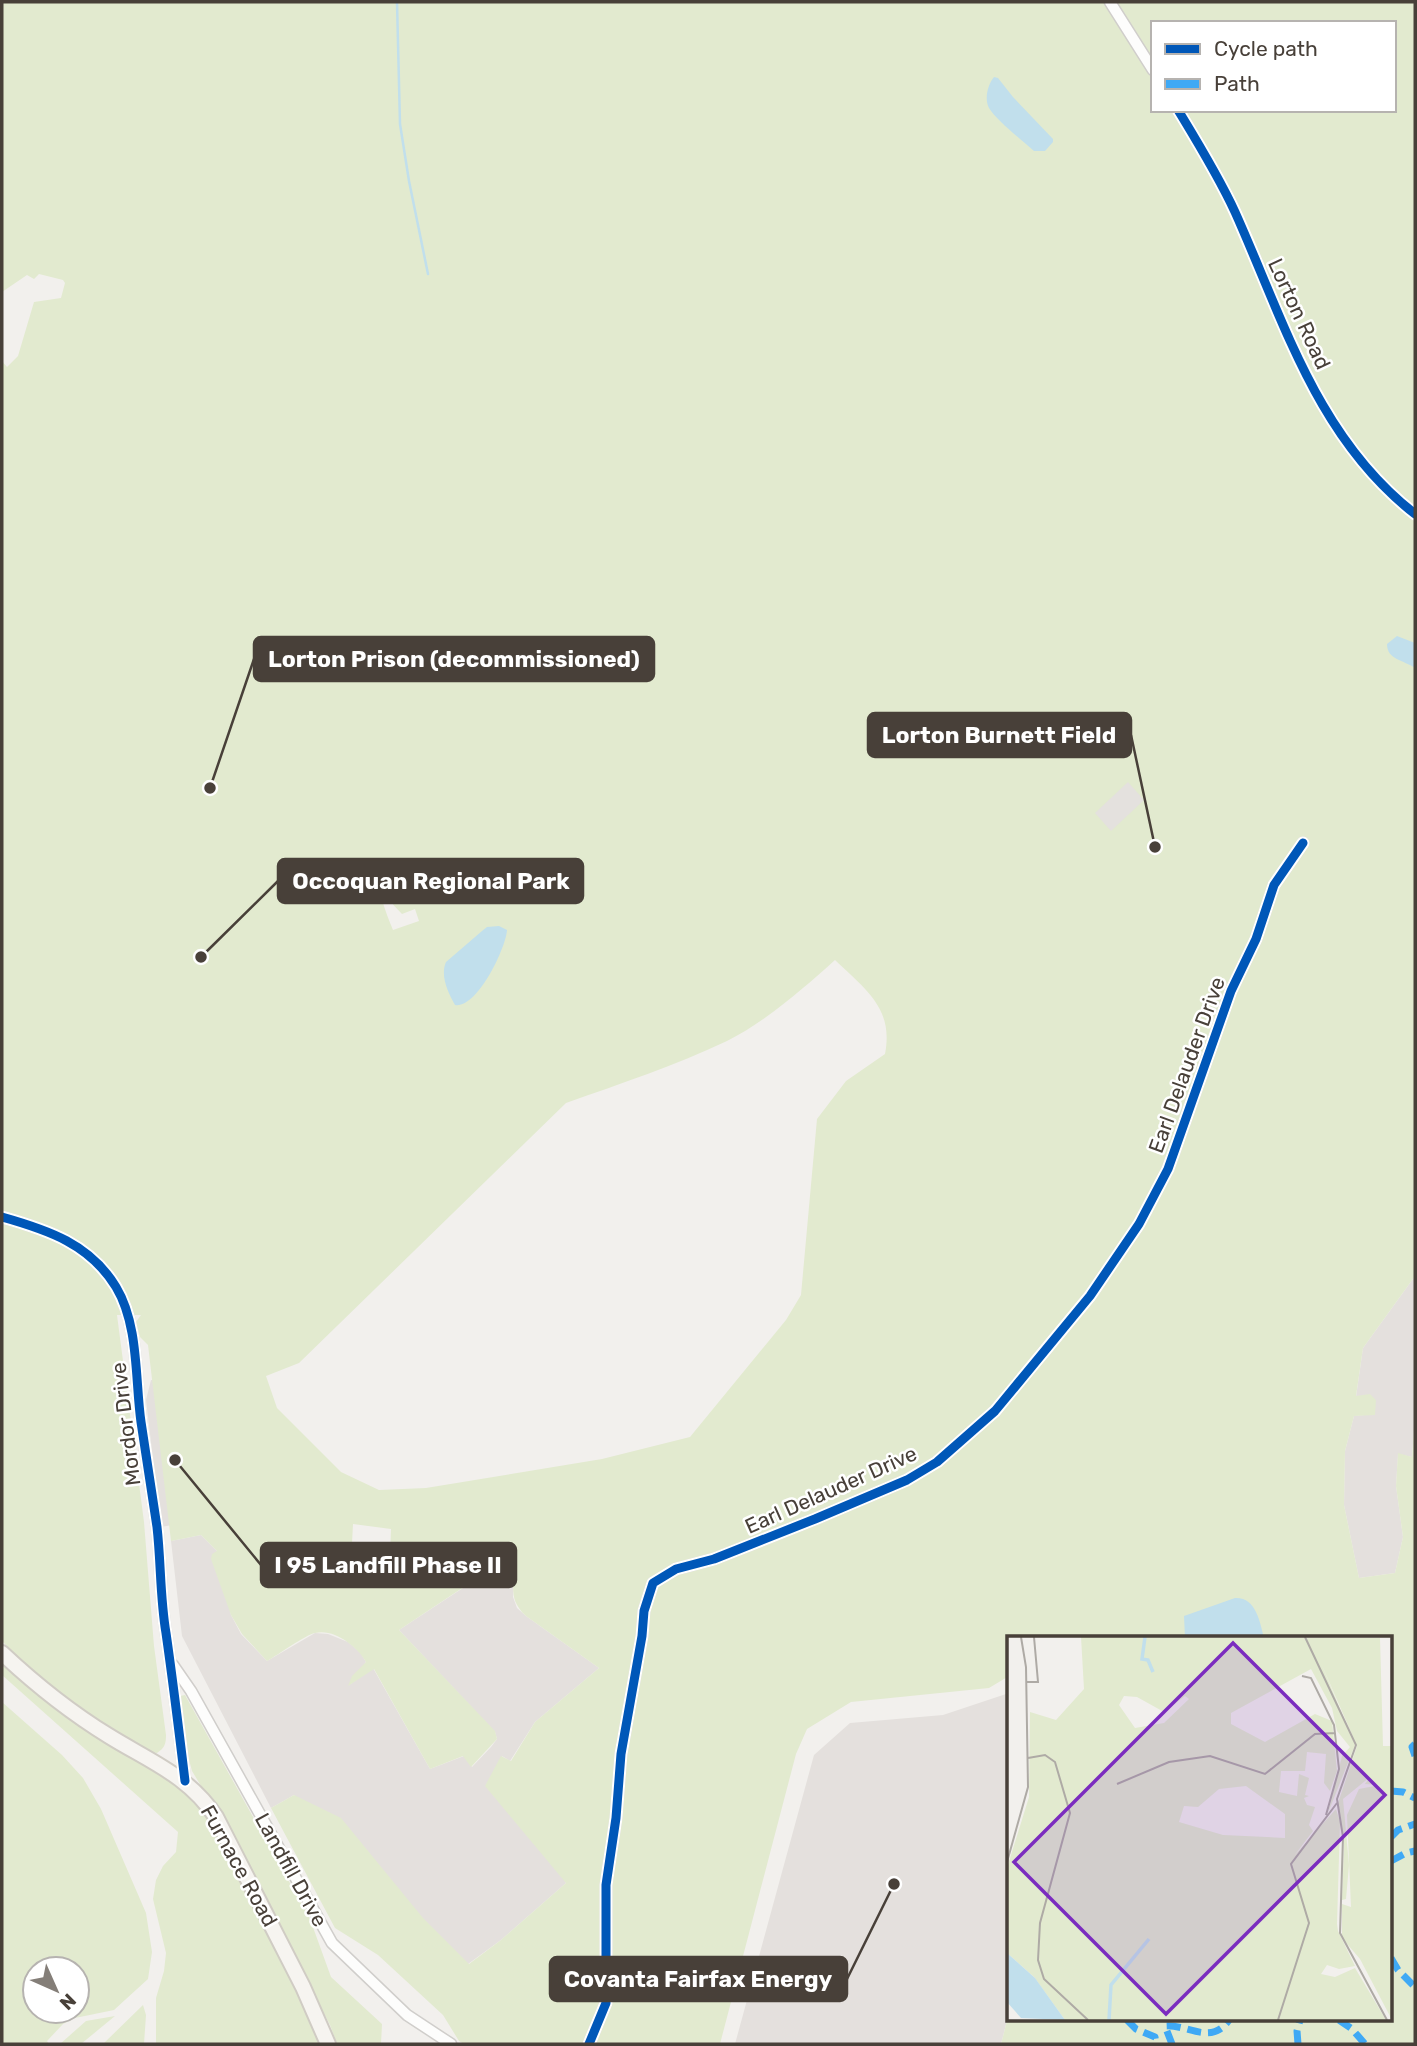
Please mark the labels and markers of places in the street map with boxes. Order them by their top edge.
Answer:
callout: Lorton Prison (decommissioned) [254,637,654,681]
callout: Lorton Burnett Field [868,713,1131,757]
callout: Occoquan Regional Park [278,859,583,903]
callout: I 95 Landfill Phase II [261,1543,516,1587]
callout: Covanta Fairfax Energy [550,1957,847,2001]

